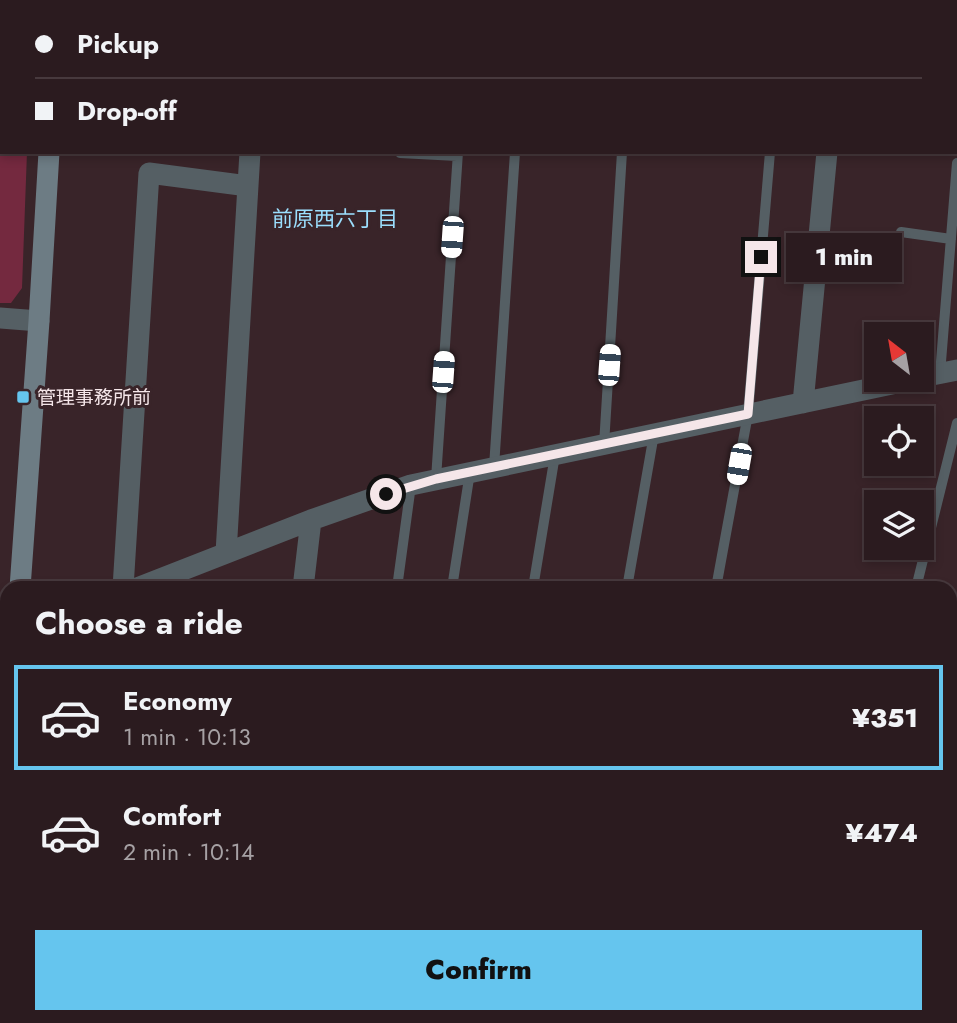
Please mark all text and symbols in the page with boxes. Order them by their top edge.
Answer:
text: Pickup [77,25,159,63]
text: Drop-off [77,92,177,130]
district label: 前原西六丁目 [272,204,398,234]
car [441,215,464,259]
callout: 1 min [786,232,901,282]
text: 1 min [815,240,873,274]
route end [745,241,777,273]
north arrow [864,322,934,392]
map controls [864,322,934,560]
car [598,343,621,387]
car [432,350,455,394]
place label: 管理事務所前 [37,384,151,411]
marker: 管理事務所前 [15,389,31,405]
button: locate [864,406,934,476]
car [726,441,753,487]
route start [370,478,402,510]
button: layers [864,490,934,560]
text: Choose a ride [35,600,243,646]
text: Economy [123,682,232,720]
icon: car [39,686,102,749]
text: ¥351 [852,699,918,737]
text: 1 min · 10:13 [123,720,251,754]
text: Comfort [123,797,221,835]
icon: car [39,801,102,864]
text: ¥474 [846,814,918,852]
text: 2 min · 10:14 [123,835,255,869]
button: Confirm [35,930,922,1010]

